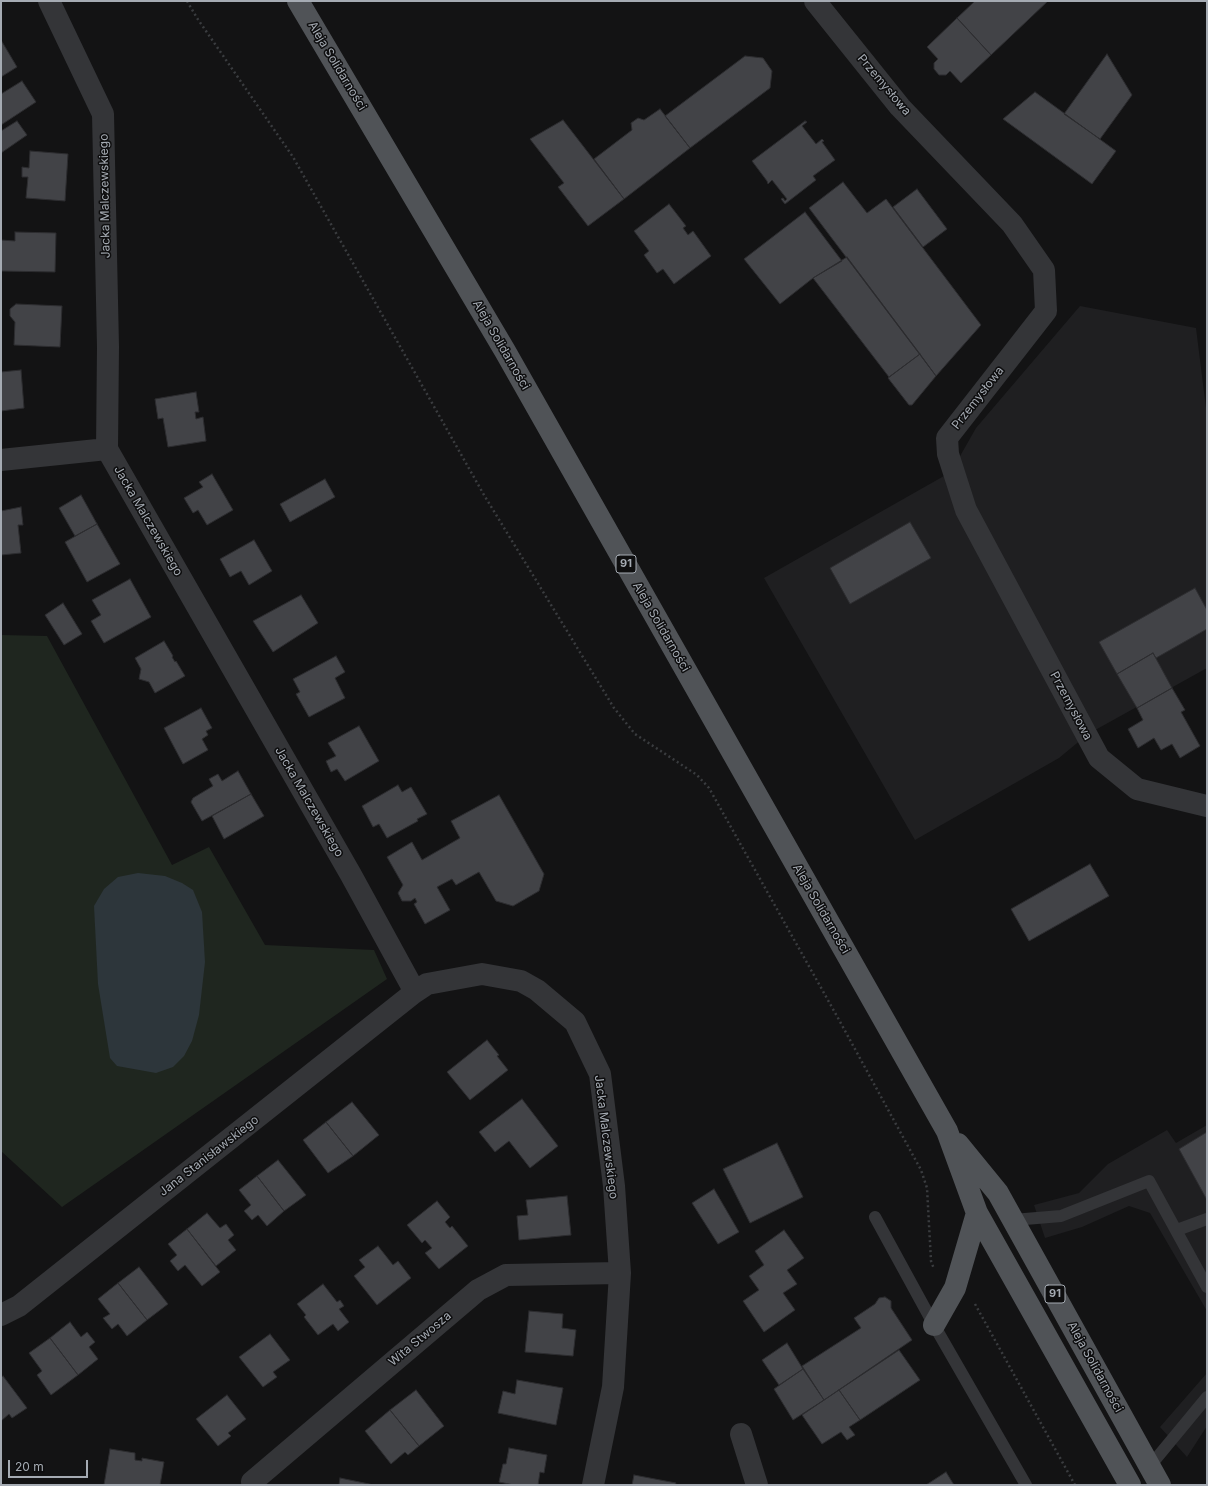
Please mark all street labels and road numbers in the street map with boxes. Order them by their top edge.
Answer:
street label: Aleja Solidarności [305,19,369,113]
street label: Przemysłowa [854,51,914,119]
street label: Jacka Malczewskiego [97,134,113,258]
street label: Aleja Solidarności [469,298,533,392]
street label: Przemysłowa [949,364,1007,432]
street label: Jacka Malczewskiego [111,463,185,579]
road number: 91 [616,555,636,573]
street label: Aleja Solidarności [629,580,693,674]
street label: Przemysłowa [1047,669,1095,743]
street label: Jacka Malczewskiego [272,744,346,860]
street label: Aleja Solidarności [789,862,853,956]
street label: Jacka Malczewskiego [591,1074,621,1200]
street label: Jana Stanisławskiego [156,1113,262,1199]
road number: 91 [1045,1285,1065,1303]
street label: Wita Stwosza [386,1309,454,1369]
street label: Aleja Solidarności [1064,1319,1126,1415]

